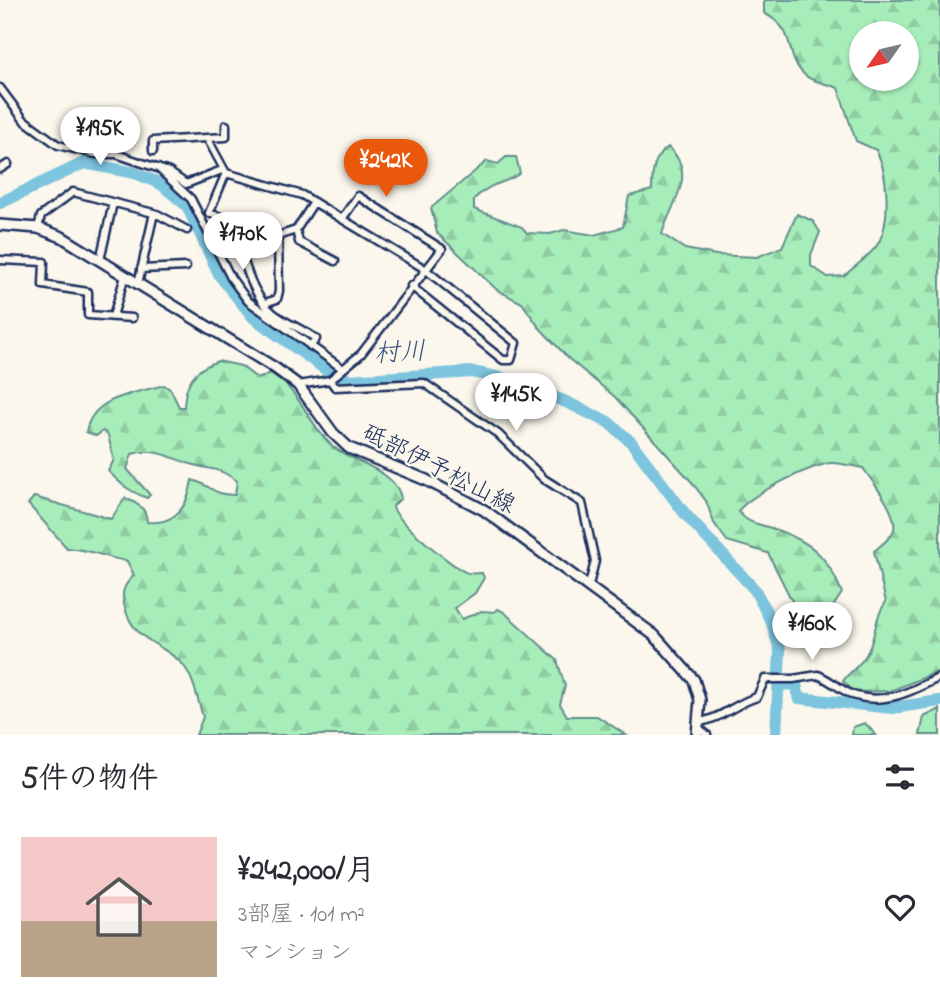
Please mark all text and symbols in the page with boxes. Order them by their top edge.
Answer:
north arrow [849,21,919,91]
map controls [849,21,919,91]
pin: ¥195K [51,108,149,167]
text: ¥195K [76,113,124,146]
pin: ¥242K [337,140,435,199]
text: ¥242K [360,145,412,178]
pin: ¥170K [194,212,292,272]
text: ¥170K [220,218,266,251]
water label: 村川 [373,334,427,374]
pin: ¥145K [467,374,565,433]
text: ¥145K [491,379,541,412]
street label: 砥部伊予松山線 [355,416,521,524]
pin: ¥160K [763,602,861,662]
text: ¥160K [788,608,836,641]
text: 5件の物件 [21,758,158,802]
icon: filters [881,758,919,796]
text: ¥242,000/月 [238,850,375,894]
icon: home [77,865,161,949]
icon: heart [881,888,919,926]
text: 3部屋 · 101 m² [238,899,365,932]
text: マンション [238,937,352,970]

